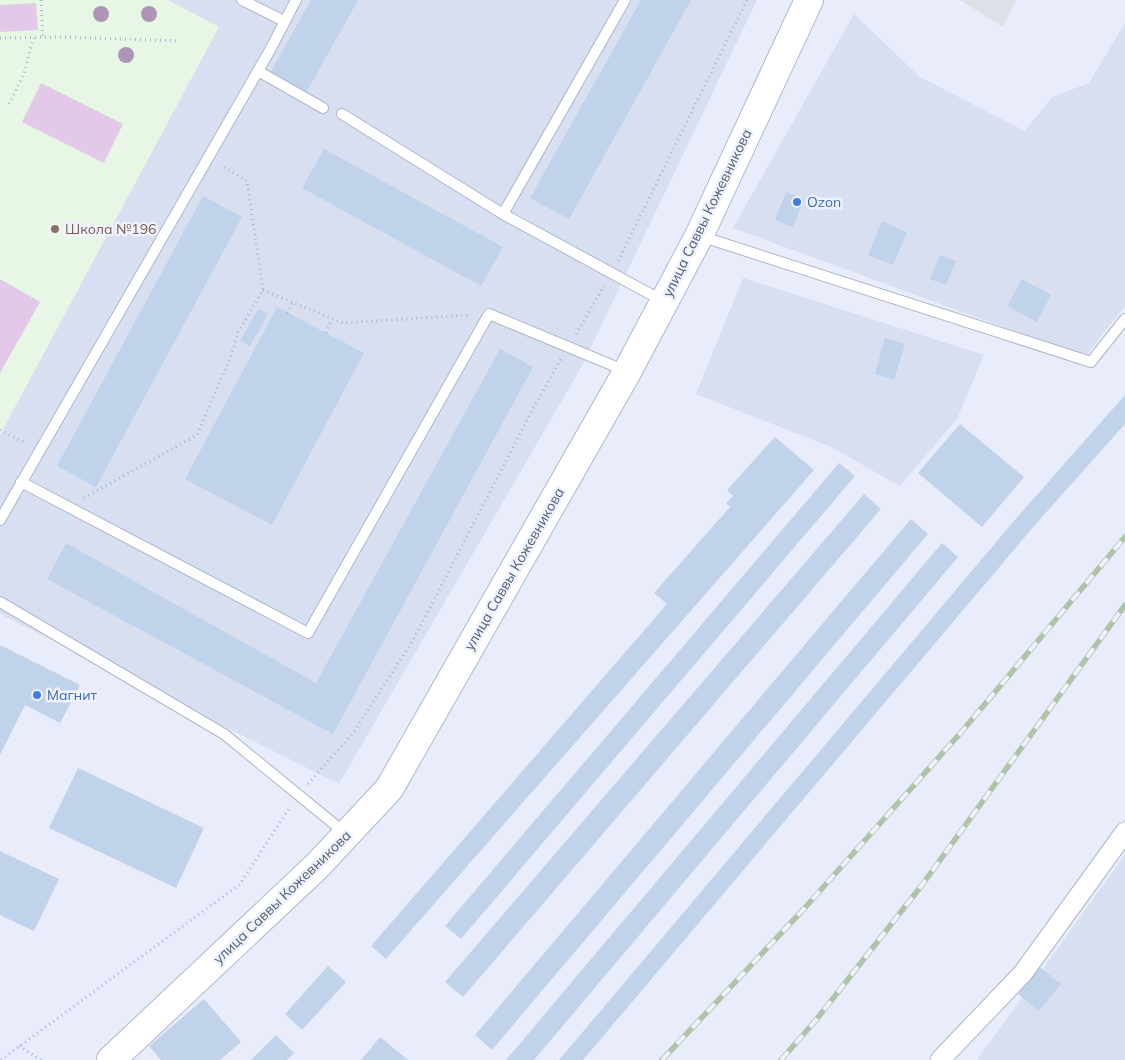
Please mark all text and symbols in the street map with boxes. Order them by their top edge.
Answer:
street label: улица Саввы Кожевникова [658,126,756,300]
place label: Ozon [807,193,841,211]
marker: Ozon [791,196,803,208]
place label: Школа №196 [65,220,157,238]
marker: Школа №196 [49,223,61,235]
street label: улица Саввы Кожевникова [460,484,568,654]
place label: Магнит [47,686,97,704]
marker: Магнит [31,689,43,701]
street label: улица Саввы Кожевникова [209,826,355,968]

